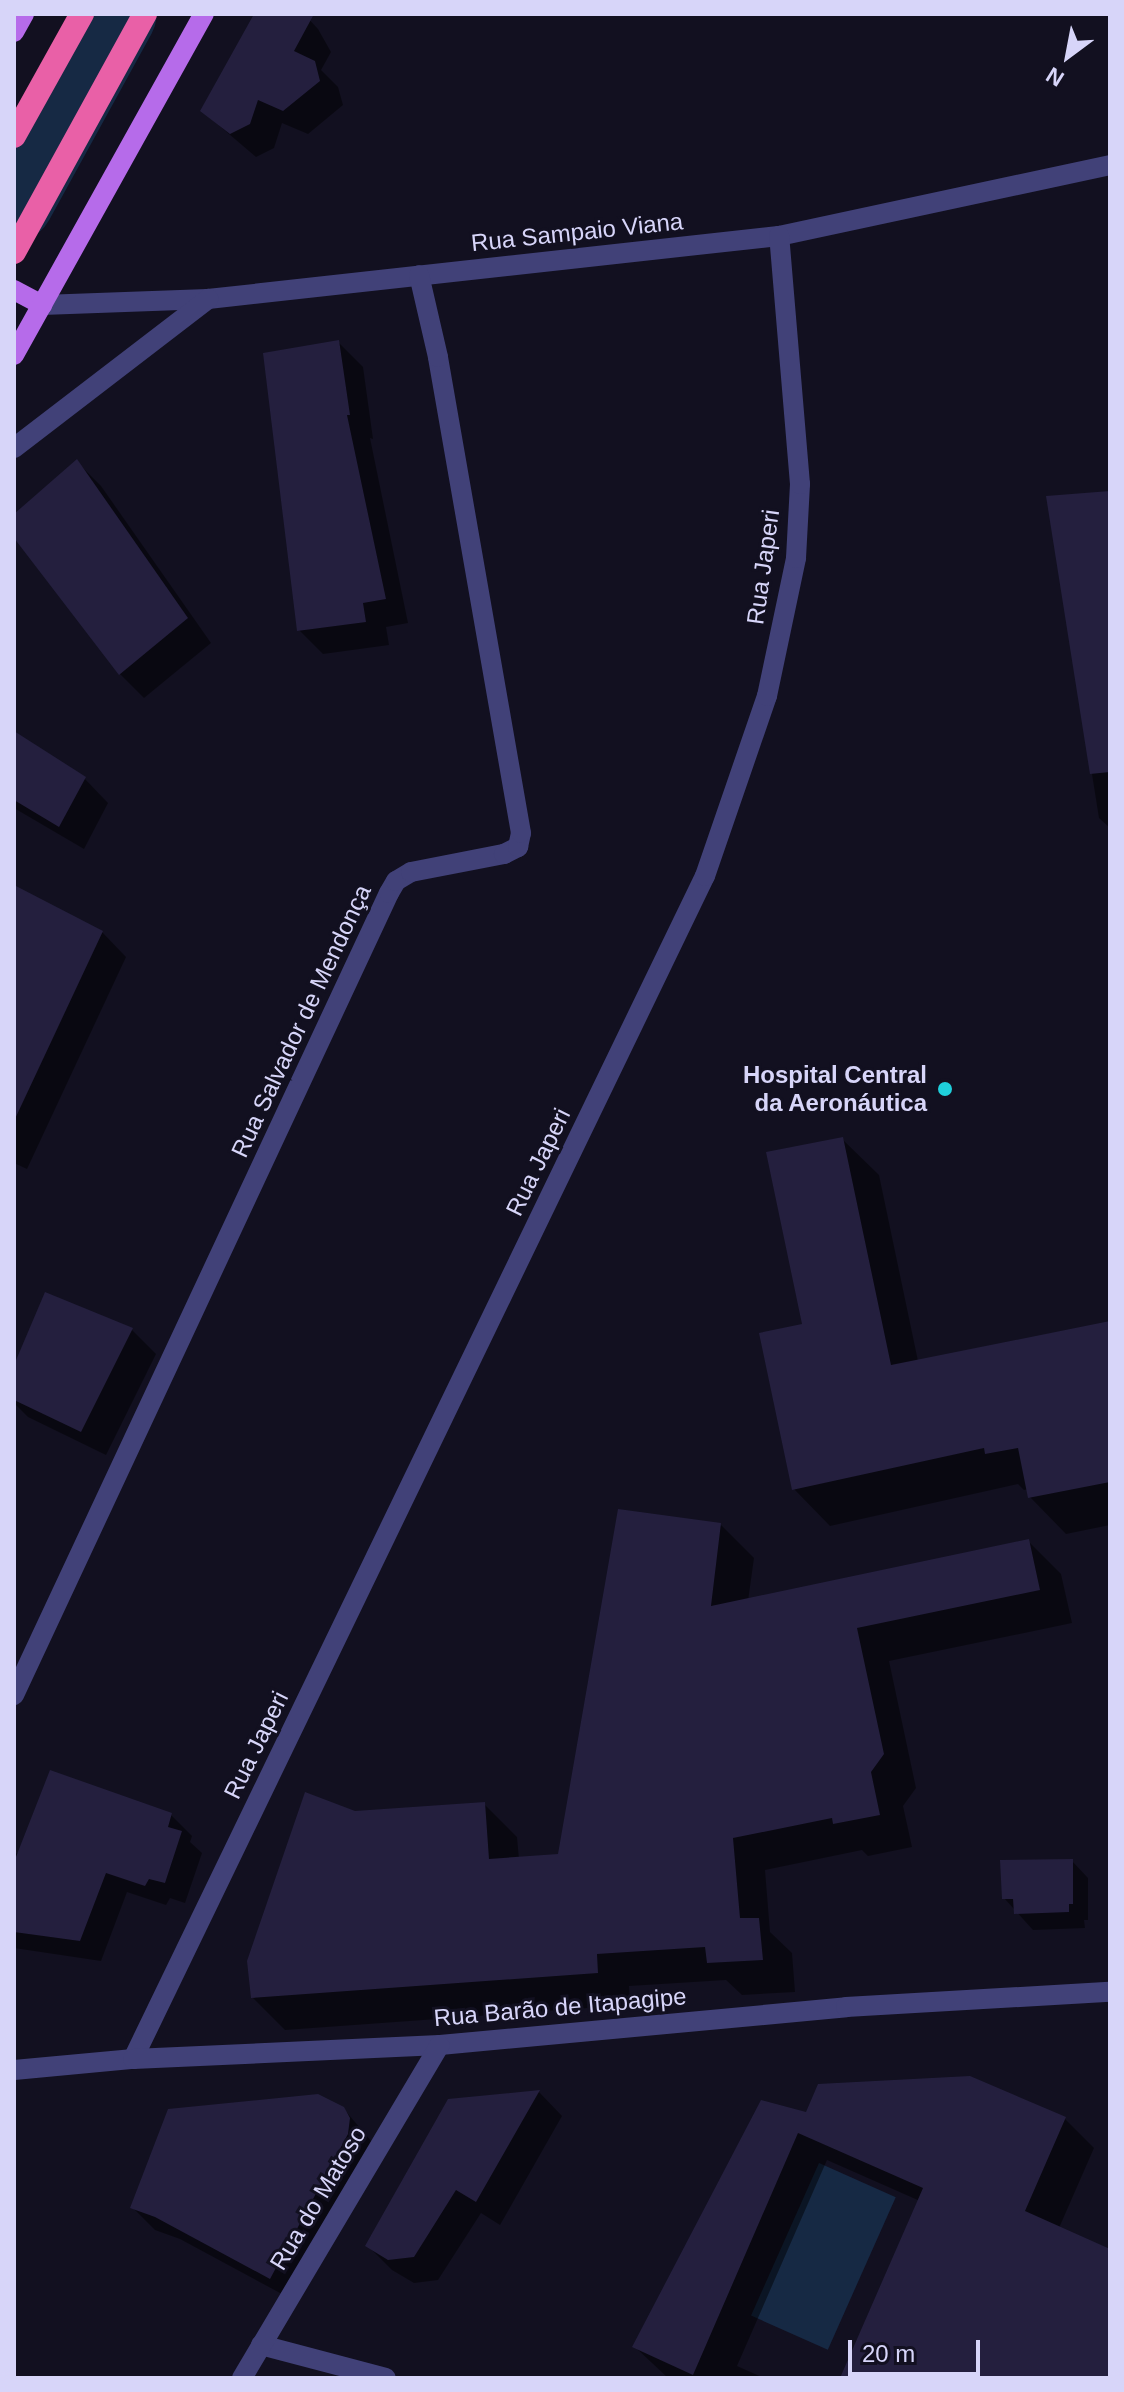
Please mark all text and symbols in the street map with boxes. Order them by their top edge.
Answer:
north arrow [1028,16,1108,96]
text: N [1042,62,1068,92]
street label: Rua Sampaio Viana [470,207,684,257]
street label: Rua Japeri [741,508,785,626]
street label: Rua Salvador de Mendonça [225,880,377,1162]
place label: Hospital Central da Aeronáutica [743,1061,927,1117]
marker: Hospital Central da Aeronáutica [934,1078,956,1100]
street label: Rua Japeri [500,1104,576,1220]
street label: Rua Japeri [218,1687,294,1803]
street label: Rua Barão de Itapagipe [432,1982,688,2032]
street label: Rua do Matoso [264,2121,372,2275]
scale bar [852,2324,984,2374]
text: 20 m [862,2340,915,2367]

